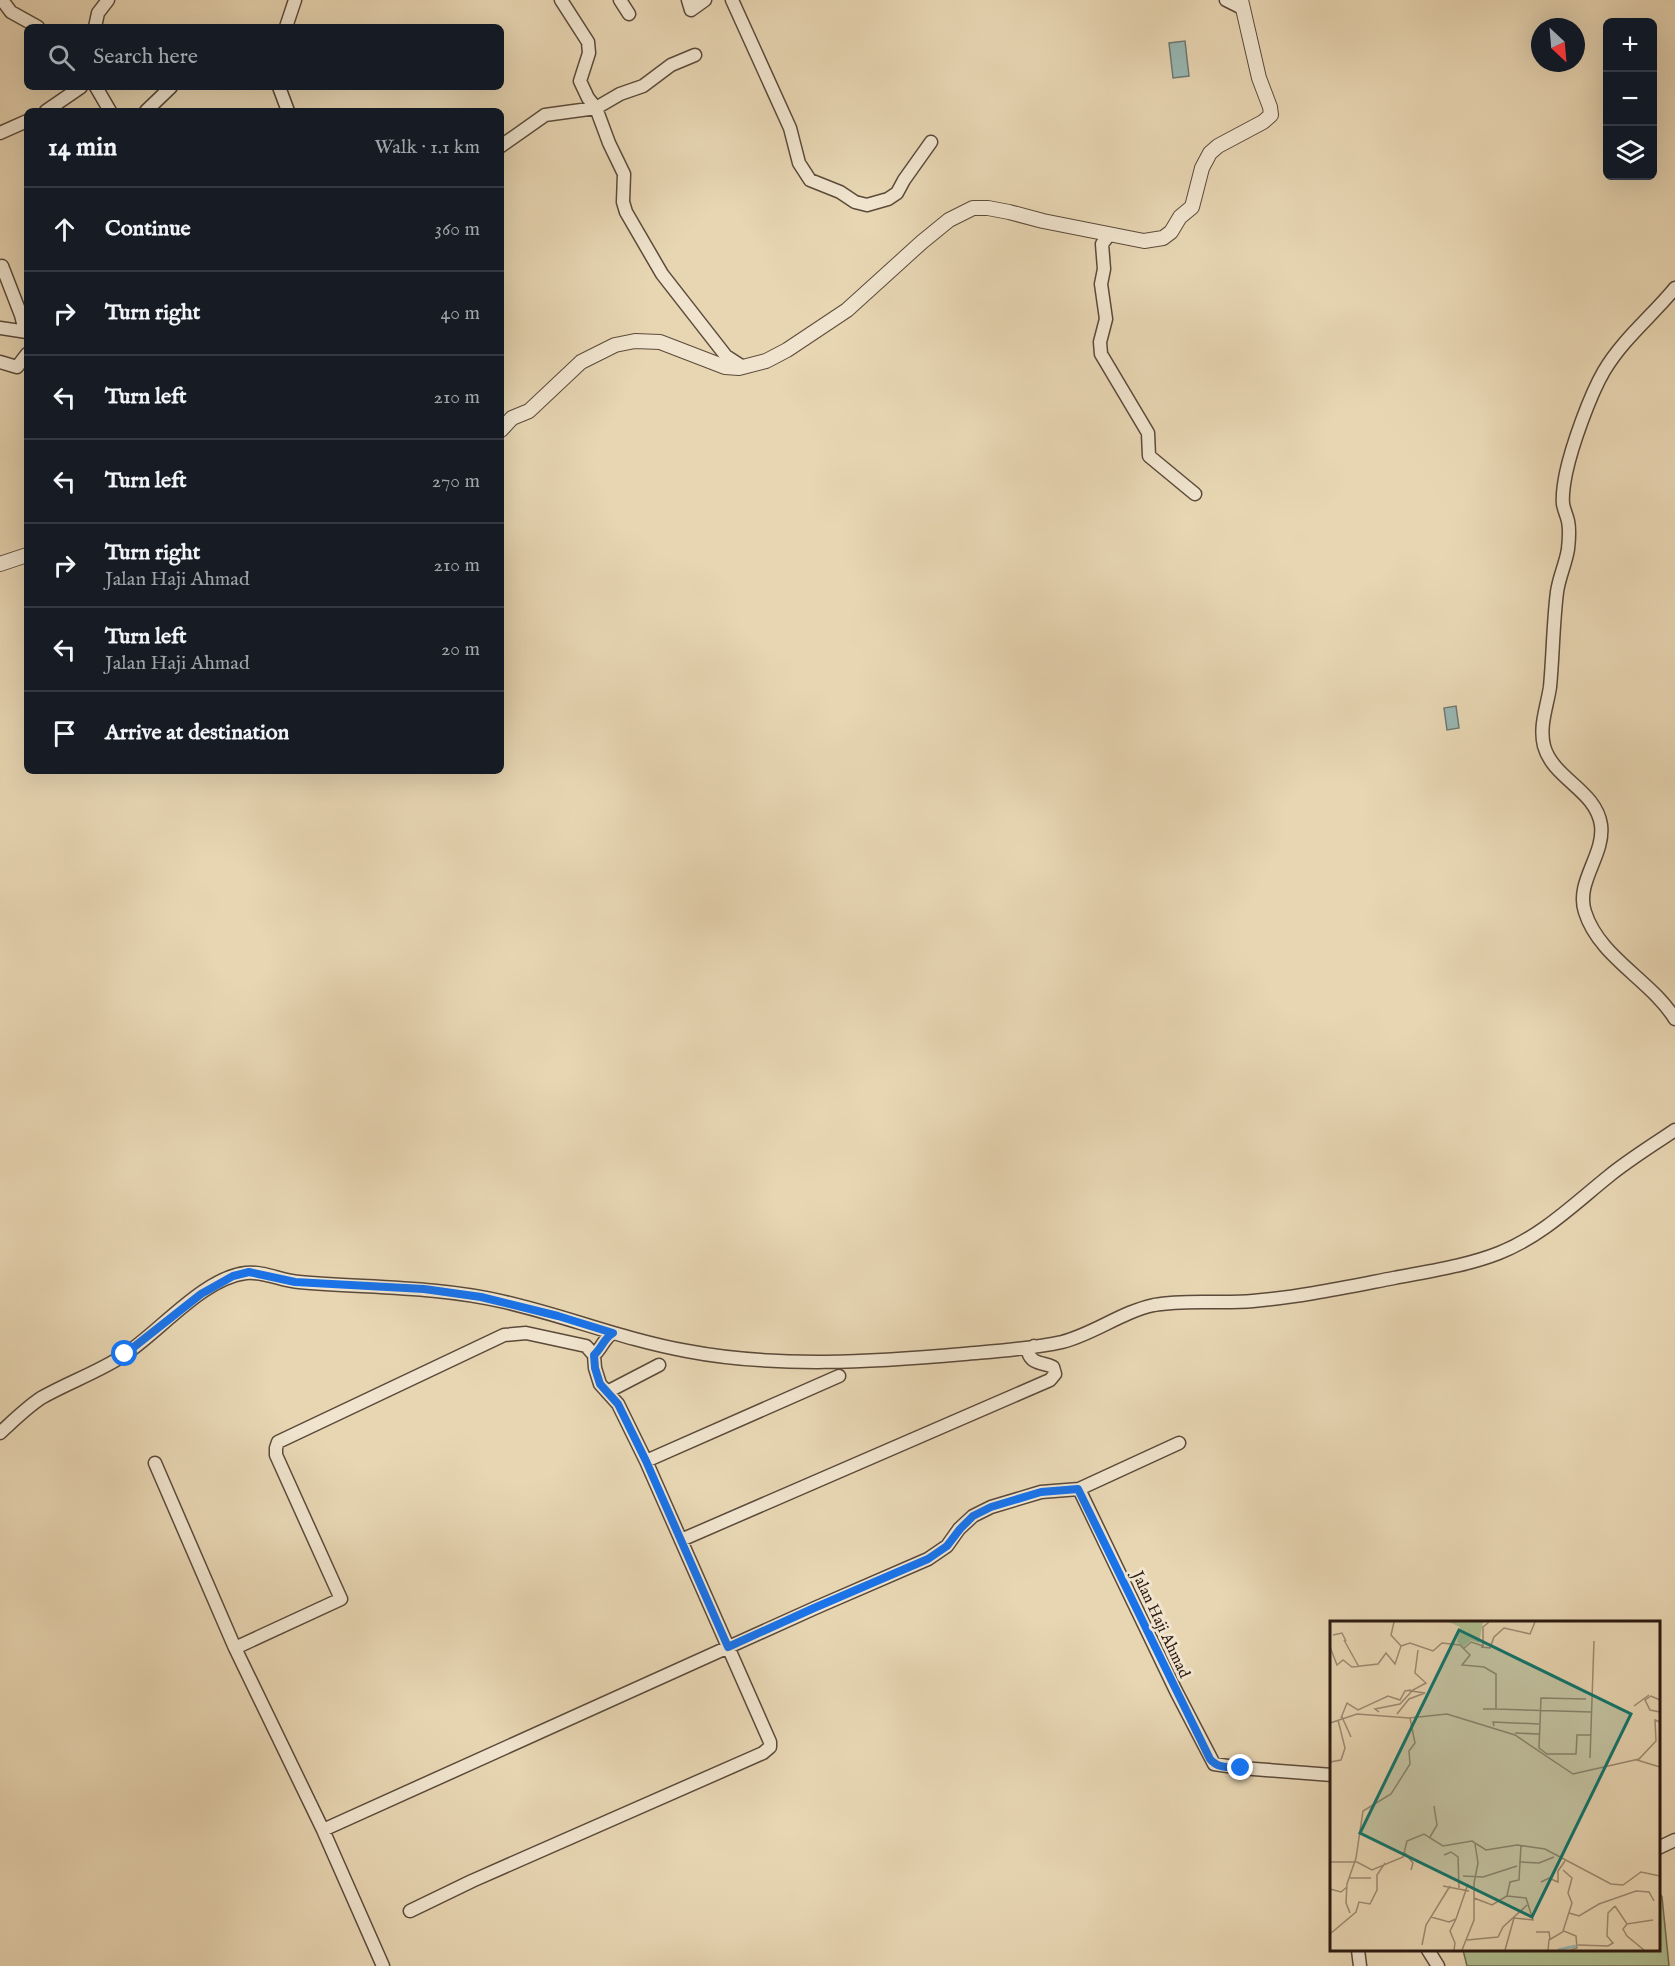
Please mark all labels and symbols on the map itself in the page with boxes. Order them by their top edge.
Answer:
north arrow [1531,18,1585,72]
route start [111,1340,137,1366]
street label: Jalan Haji Ahmad [1126,1566,1194,1682]
inset map [1330,1621,1660,1951]
route end [1227,1754,1253,1780]

